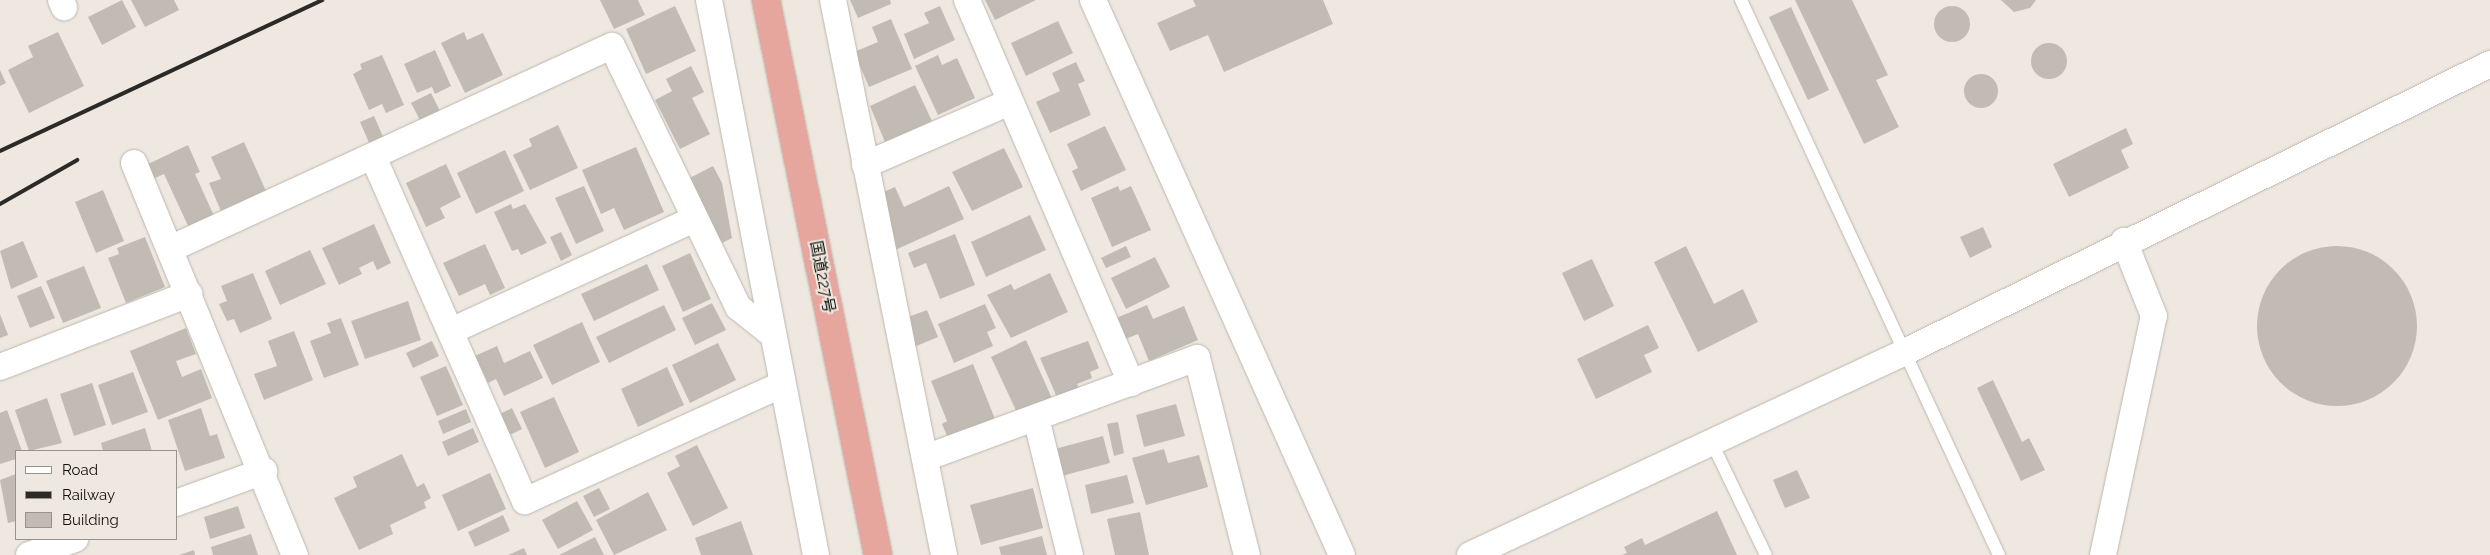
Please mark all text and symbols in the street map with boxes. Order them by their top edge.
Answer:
street label: 国道227号 [806,239,838,315]
legend [15,450,178,540]
text: Road [62,461,98,479]
text: Railway [62,486,115,504]
text: Building [62,511,119,529]

